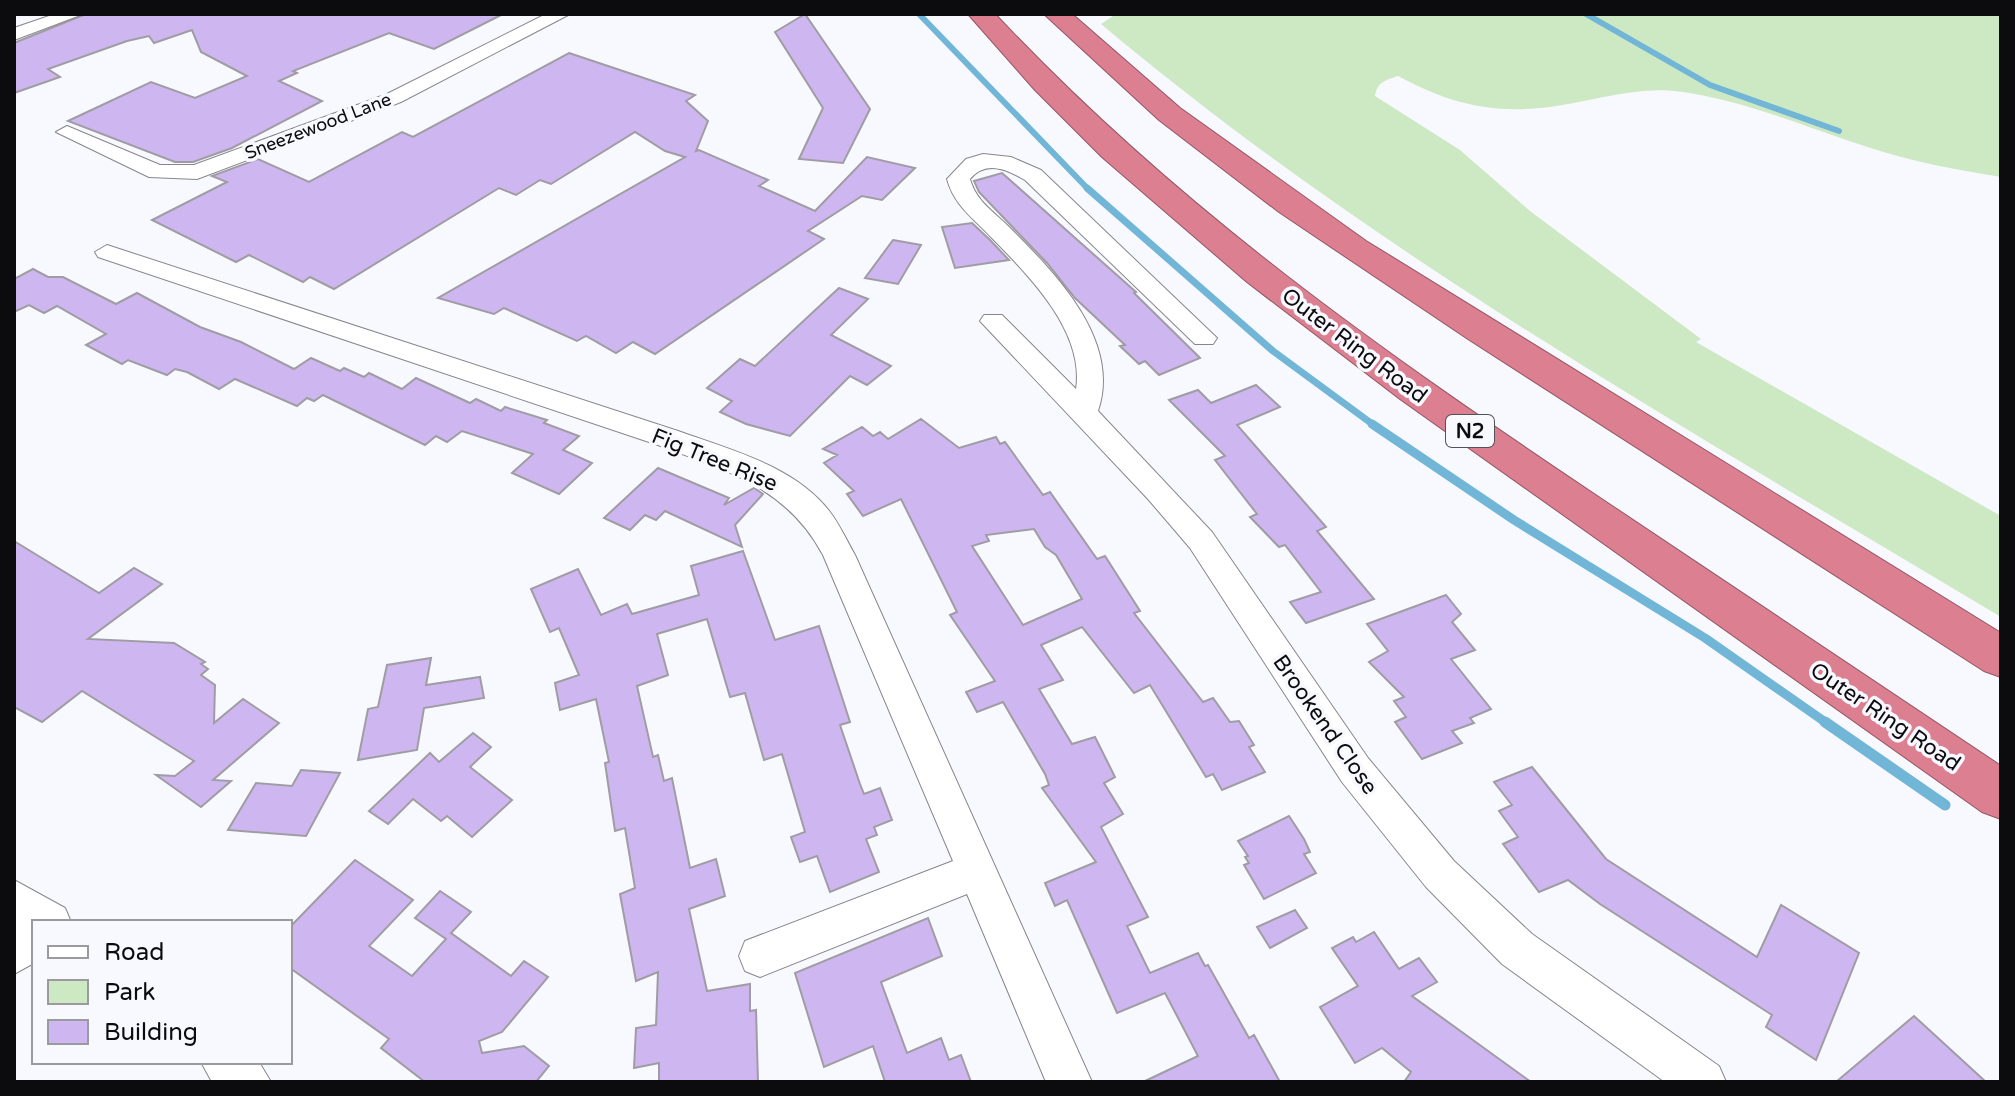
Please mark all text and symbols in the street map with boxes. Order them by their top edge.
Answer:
street label: Sneezewood Lane [242,88,394,164]
street label: Outer Ring Road [1277,283,1432,409]
road number: N2 [1446,415,1494,447]
street label: Fig Tree Rise [648,423,781,497]
street label: Brookend Close [1267,650,1383,799]
street label: Outer Ring Road [1805,657,1965,777]
legend [32,920,292,1064]
text: Road [104,938,164,967]
text: Park [104,978,155,1007]
text: Building [104,1018,198,1047]

